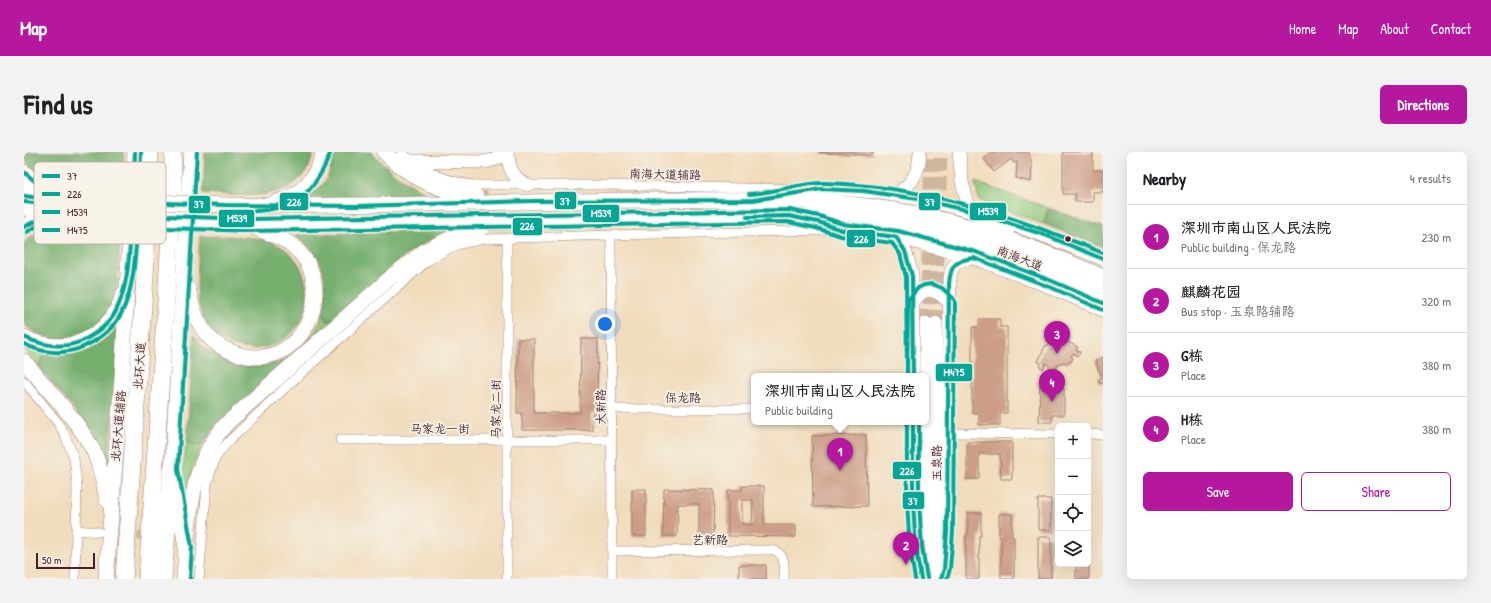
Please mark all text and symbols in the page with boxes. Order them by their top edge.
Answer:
text: Map [20,15,47,41]
text: Home [1289,19,1316,38]
text: Map [1338,19,1358,38]
text: About [1380,19,1409,38]
text: Contact [1431,19,1471,38]
text: Find us [24,85,93,123]
button: Directions [1380,85,1467,124]
legend [34,162,166,244]
street label: 南海大道辅路 [629,165,701,183]
text: Nearby [1143,167,1186,190]
text: 37 [67,169,77,183]
text: 4 results [1410,169,1451,187]
text: 226 [67,187,82,201]
line badge: 37 [554,191,577,210]
line badge: 226 [279,192,309,211]
line badge: 37 [918,192,941,211]
text: 37 [560,194,571,208]
line badge: 37 [188,195,211,214]
text: 226 [287,195,302,209]
text: 37 [925,195,936,209]
text: 37 [194,197,205,211]
line badge: M539 [969,202,1007,221]
line badge: M539 [582,204,620,223]
text: M539 [978,204,998,218]
text: M539 [67,205,87,219]
text: M539 [591,206,611,220]
line badge: M539 [218,209,255,228]
text: M539 [227,211,247,225]
line badge: 226 [512,217,543,236]
text: 深圳市南山区人民法院 [1181,217,1331,238]
text: 226 [520,219,535,233]
text: M475 [67,223,88,237]
text: 1 [1154,228,1158,246]
text: 230 m [1421,228,1451,246]
line badge: 226 [846,229,876,248]
text: 226 [854,232,869,246]
unlabelled marker [1063,234,1073,244]
text: Public building · 保龙路 [1181,238,1296,256]
street label: 南海大道 [995,241,1045,275]
text: 麒麟花园 [1181,281,1241,302]
text: 2 [1153,292,1159,310]
text: 320 m [1421,292,1451,310]
text: Bus stop · 玉泉路辅路 [1181,302,1295,320]
your location [595,314,615,334]
pin: 3 [1044,321,1070,354]
street label: 北环大道 [129,341,149,391]
text: G栋 [1181,345,1203,366]
text: 3 [1153,356,1159,374]
text: 380 m [1422,356,1451,374]
line badge: M475 [935,363,973,382]
text: M475 [944,365,965,379]
text: Place [1181,366,1206,384]
pin: 4 [1039,369,1065,402]
popup [751,373,929,425]
street label: 马家龙二街 [487,379,504,439]
text: 深圳市南山区人民法院 [765,380,915,401]
street label: 北环大道辅路 [106,389,130,463]
street label: 大新路 [592,389,609,425]
street label: 保龙路 [665,389,701,406]
text: Public building [765,401,833,419]
text: H栋 [1181,409,1203,430]
street label: 马家龙一街 [410,420,470,437]
text: 4 [1154,420,1158,438]
text: 380 m [1422,420,1451,438]
map controls [1055,423,1091,567]
button: + [1055,423,1091,459]
text: Place [1181,430,1206,448]
pin: 1 [827,438,853,471]
street label: 玉泉路 [928,445,945,481]
button: − [1055,459,1091,495]
line badge: 226 [892,461,922,480]
text: 226 [900,464,915,478]
button: Save [1143,472,1293,511]
button: Share [1301,472,1451,511]
line badge: 37 [902,491,925,510]
text: 37 [908,494,919,508]
button: locate [1055,495,1091,531]
street label: 艺新路 [692,531,728,548]
button: layers [1055,531,1091,567]
pin: 2 [893,532,919,565]
scale bar [36,551,95,570]
text: 50 m [42,553,62,567]

